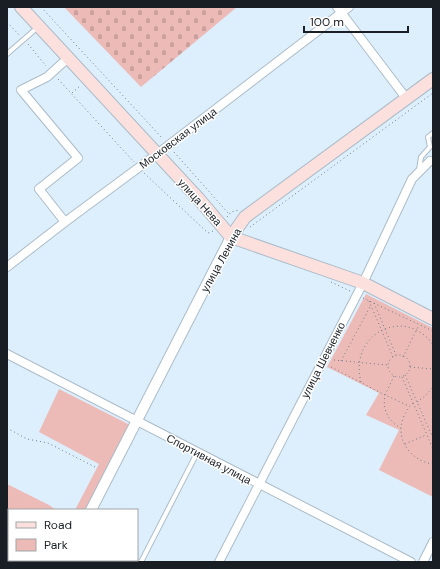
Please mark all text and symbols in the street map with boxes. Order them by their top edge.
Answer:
scale bar [304,8,408,34]
text: 100 m [310,14,344,30]
street label: Московская улица [136,104,220,172]
street label: улица Нева [175,175,226,229]
street label: улица Ленина [198,225,245,294]
street label: улица Шевченко [298,320,348,400]
street label: Спортивная улица [164,431,255,488]
legend [8,509,138,561]
text: Road [44,517,72,533]
text: Park [44,537,68,553]

